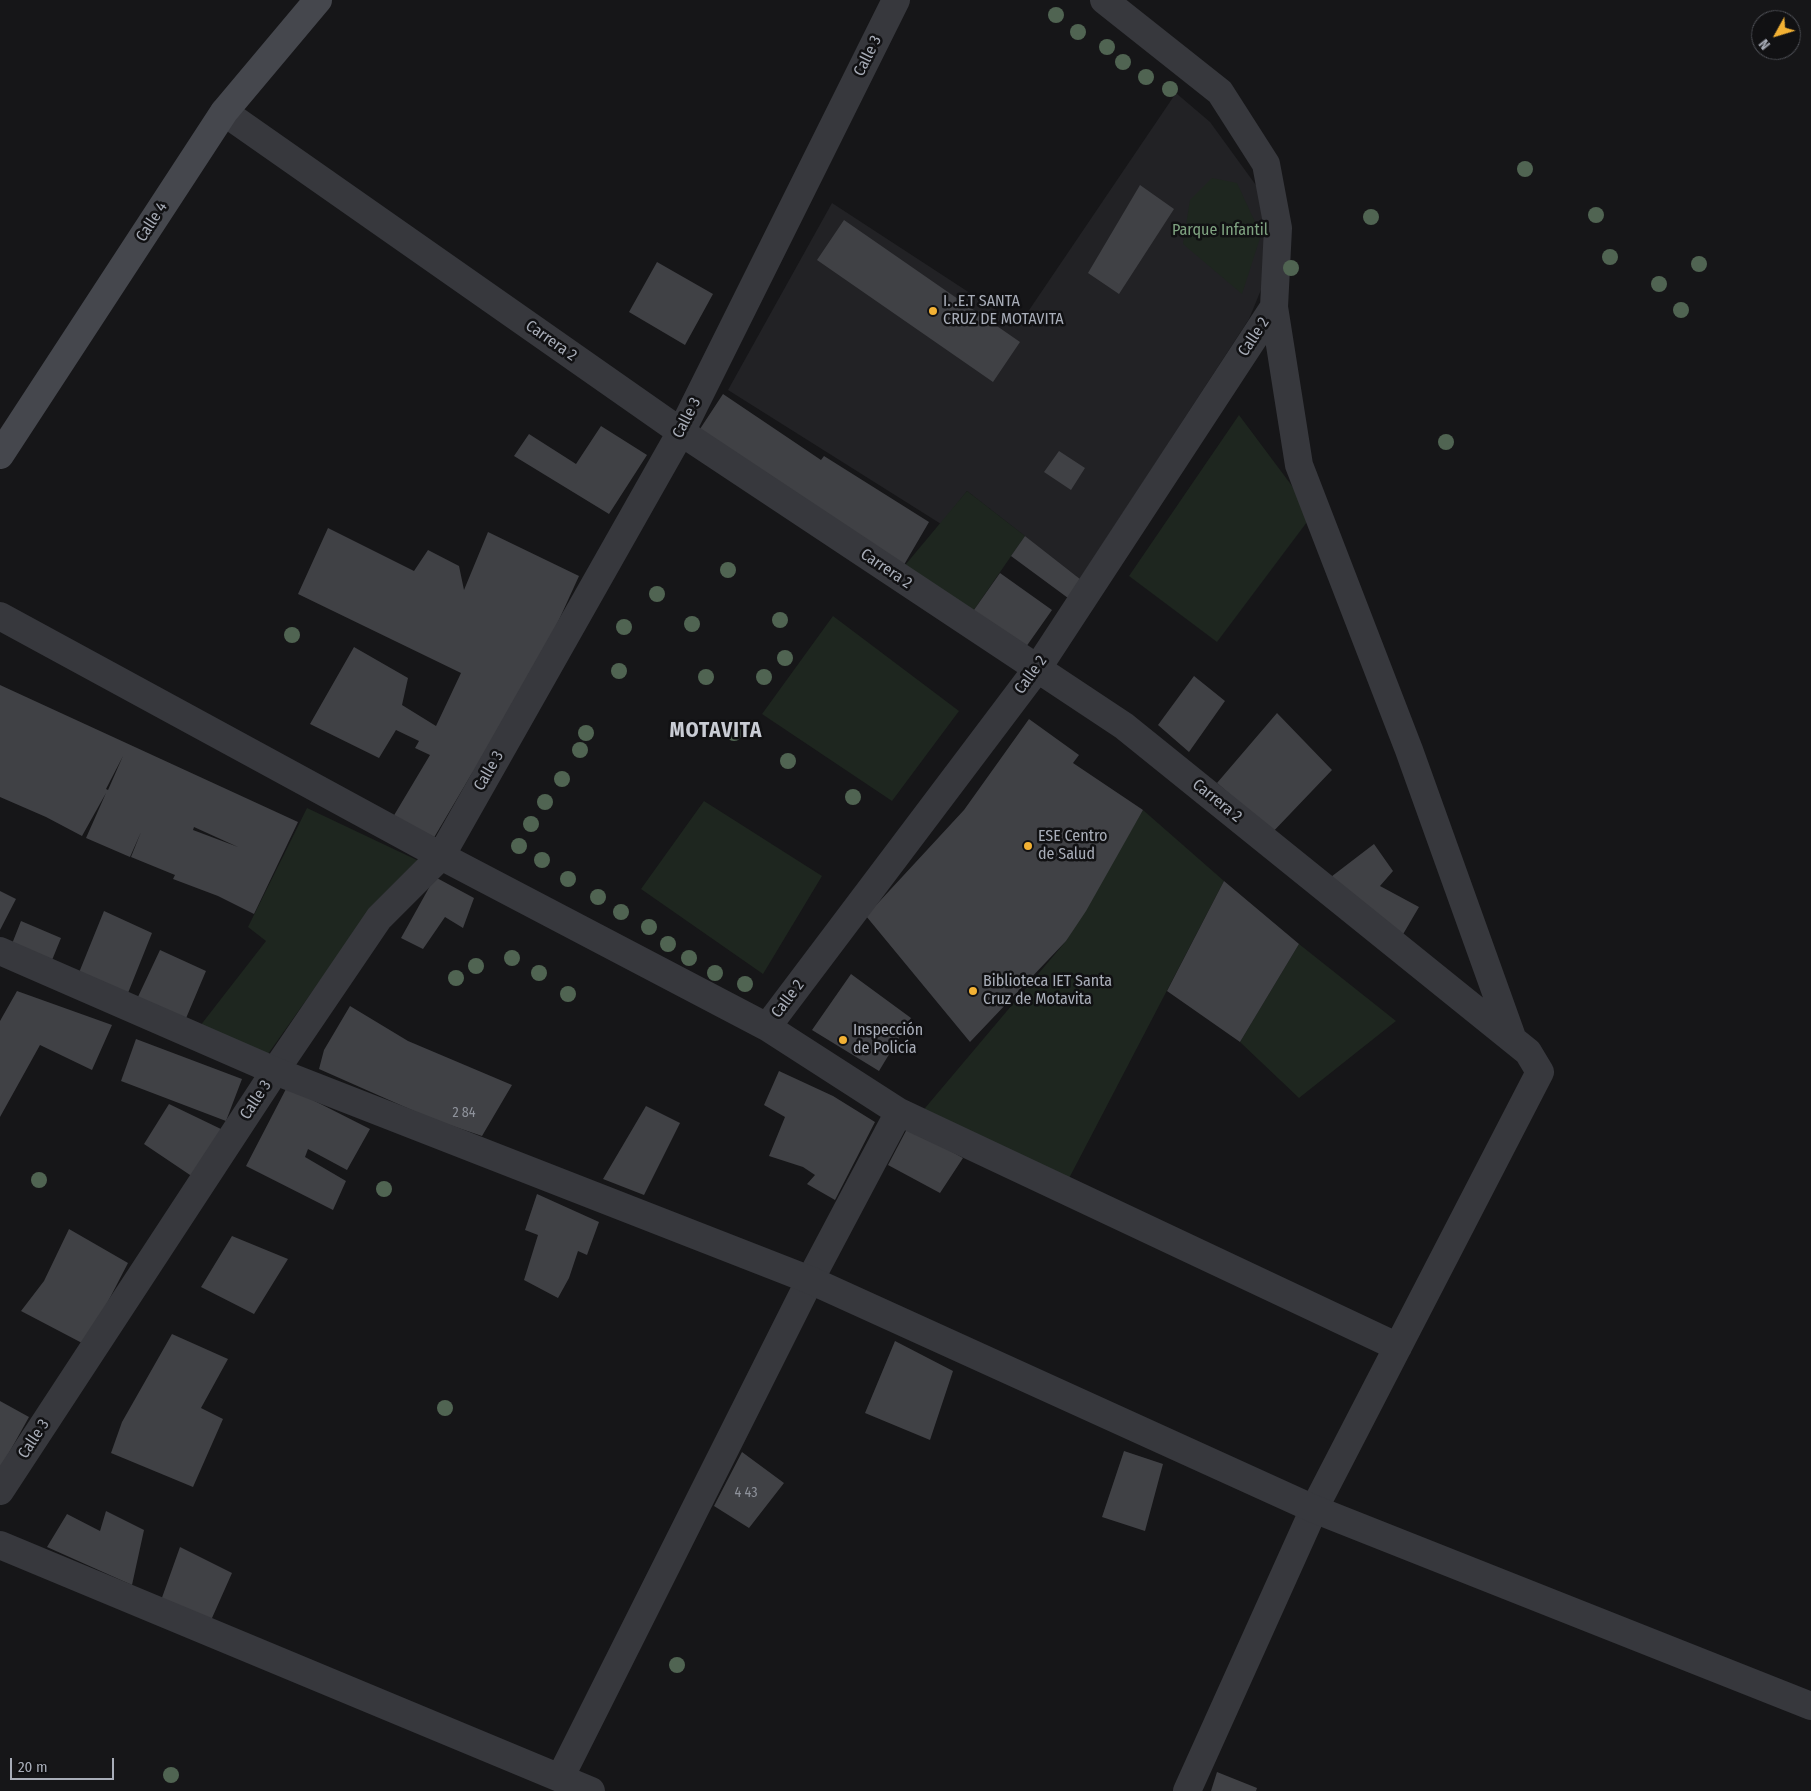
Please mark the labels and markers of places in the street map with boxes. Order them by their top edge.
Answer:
place label: I. .E.T SANTA CRUZ DE MOTAVITA [943,292,1064,330]
marker: I. .E.T SANTA CRUZ DE MOTAVITA [927,305,939,317]
place label: ESE Centro de Salud [1038,827,1107,865]
marker: ESE Centro de Salud [1022,840,1034,852]
place label: Biblioteca IET Santa Cruz de Motavita [983,972,1112,1010]
marker: Biblioteca IET Santa Cruz de Motavita [967,985,979,997]
place label: Inspección de Policía [853,1021,923,1059]
marker: Inspección de Policía [837,1034,849,1046]

